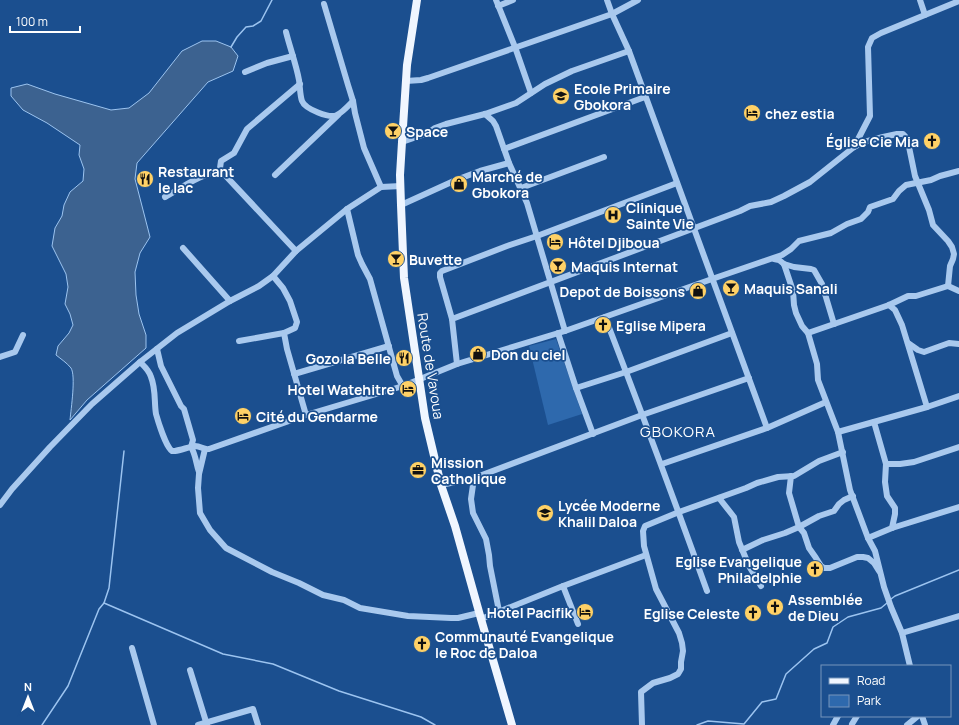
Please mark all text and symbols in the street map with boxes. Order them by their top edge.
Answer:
scale bar [10,8,80,34]
text: 100 m [16,13,48,30]
place label: Ecole Primaire Gbokora [574,79,671,114]
school or university icon: Ecole Primaire Gbokora [551,86,571,106]
hotel icon: chez estia [742,103,762,123]
place label: chez estia [765,104,835,123]
bar icon: Space [383,121,403,141]
place label: Space [406,122,448,141]
church icon: Église Cie Mia [922,131,942,151]
place label: Église Cie Mia [826,132,919,151]
place label: Restaurant le lac [158,162,234,197]
place label: Marché de Gbokora [472,167,543,202]
restaurant icon: Restaurant le lac [135,169,155,189]
shop icon: Marché de Gbokora [449,174,469,194]
place label: Clinique Sainte Vie [626,198,694,233]
hospital icon: Clinique Sainte Vie [603,205,623,225]
hotel icon: Hôtel Djiboua [545,232,565,252]
place label: Hôtel Djiboua [568,233,659,252]
bar icon: Buvette [386,249,406,269]
place label: Buvette [409,250,462,269]
bar icon: Maquis Internat [548,256,568,276]
place label: Maquis Internat [571,257,678,276]
bar icon: Maquis Sanali [721,278,741,298]
place label: Maquis Sanali [744,279,838,298]
shop icon: Depot de Boissons [688,281,708,301]
place label: Depot de Boissons [559,282,685,301]
street label: Route de Vavoua [413,311,449,421]
church icon: Eglise Mipera [593,315,613,335]
place label: Eglise Mipera [616,316,706,335]
shop icon: Don du ciel [468,344,488,364]
place label: Don du ciel [491,345,565,364]
restaurant icon: Gozo la Belle [394,348,414,368]
place label: Gozo la Belle [306,349,391,368]
hotel icon: Hotel Watehitre [398,379,418,399]
place label: Hotel Watehitre [288,380,395,399]
hotel icon: Cité du Gendarme [233,406,253,426]
place label: Cité du Gendarme [256,407,378,426]
district label: GBOKORA [640,421,716,442]
place label: Mission Catholique [431,453,507,488]
office icon: Mission Catholique [408,460,428,480]
place label: Lycée Moderne Khalil Daloa [558,496,660,531]
school or university icon: Lycée Moderne Khalil Daloa [535,503,555,523]
place label: Eglise Evangelique Philadelphie [675,552,802,587]
church icon: Eglise Evangelique Philadelphie [805,559,825,579]
place label: Assemblée de Dieu [788,590,863,625]
church icon: Assemblée de Dieu [765,597,785,617]
hotel icon: Hotel Pacifik [575,602,595,622]
place label: Hotel Pacifik [487,603,572,622]
church icon: Eglise Celeste [743,603,763,623]
place label: Eglise Celeste [644,604,740,623]
place label: Communauté Evangelique le Roc de Daloa [435,627,614,662]
church icon: Communauté Evangelique le Roc de Daloa [412,634,432,654]
legend [821,665,951,717]
text: Road [857,672,885,689]
north arrow [8,677,48,717]
text: N [24,679,32,694]
text: Park [857,692,882,709]

